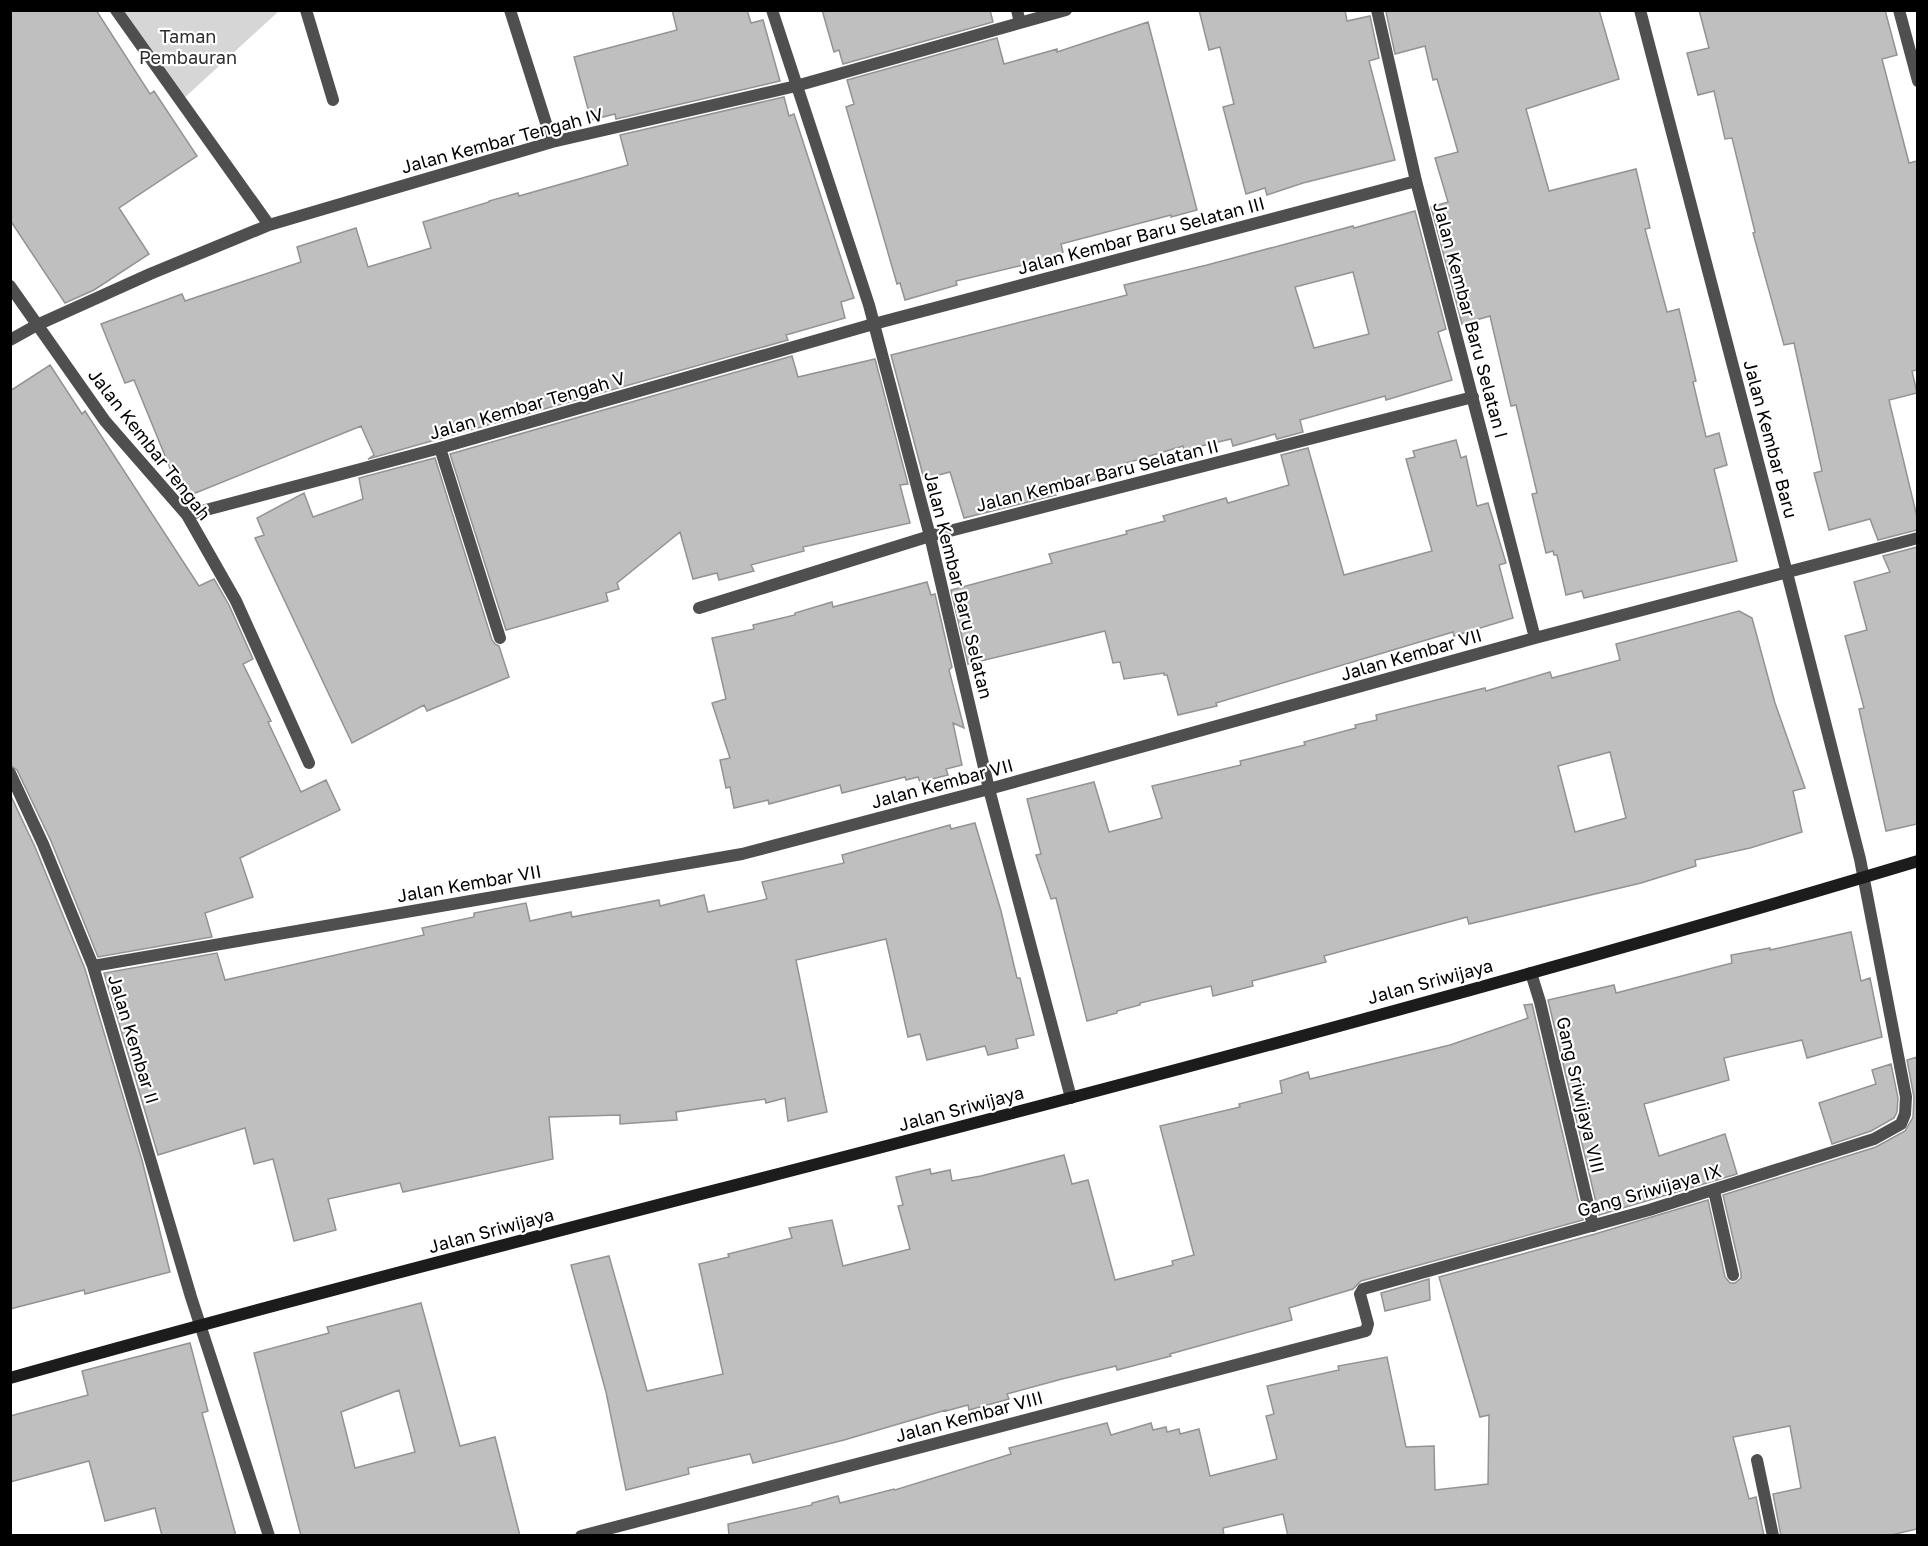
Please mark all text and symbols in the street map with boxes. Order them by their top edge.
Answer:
park label: Taman Pembauran [139,25,237,68]
street label: Jalan Kembar Tengah IV [398,102,606,178]
street label: Jalan Kembar Baru Selatan III [1015,191,1267,279]
street label: Jalan Kembar Baru Selatan I [1429,199,1513,441]
street label: Jalan Kembar Baru [1739,357,1803,521]
street label: Jalan Kembar Tengah [84,364,216,524]
street label: Jalan Kembar Tengah V [427,366,627,444]
street label: Jalan Kembar Baru Selatan II [973,434,1221,516]
street label: Jalan Kembar Baru Selatan [920,469,998,701]
street label: Jalan Kembar VII [1338,623,1484,685]
street label: Jalan Kembar VII [869,753,1015,813]
street label: Jalan Kembar VII [395,859,543,907]
street label: Jalan Sriwijaya [1365,954,1495,1008]
street label: Jalan Kembar II [104,972,164,1106]
street label: Gang Sriwijaya VIII [1552,1015,1610,1175]
street label: Jalan Sriwijaya [896,1081,1026,1135]
street label: Gang Sriwijaya IX [1575,1159,1724,1221]
street label: Jalan Sriwijaya [426,1203,556,1257]
street label: Jalan Kembar VIII [893,1386,1045,1446]

